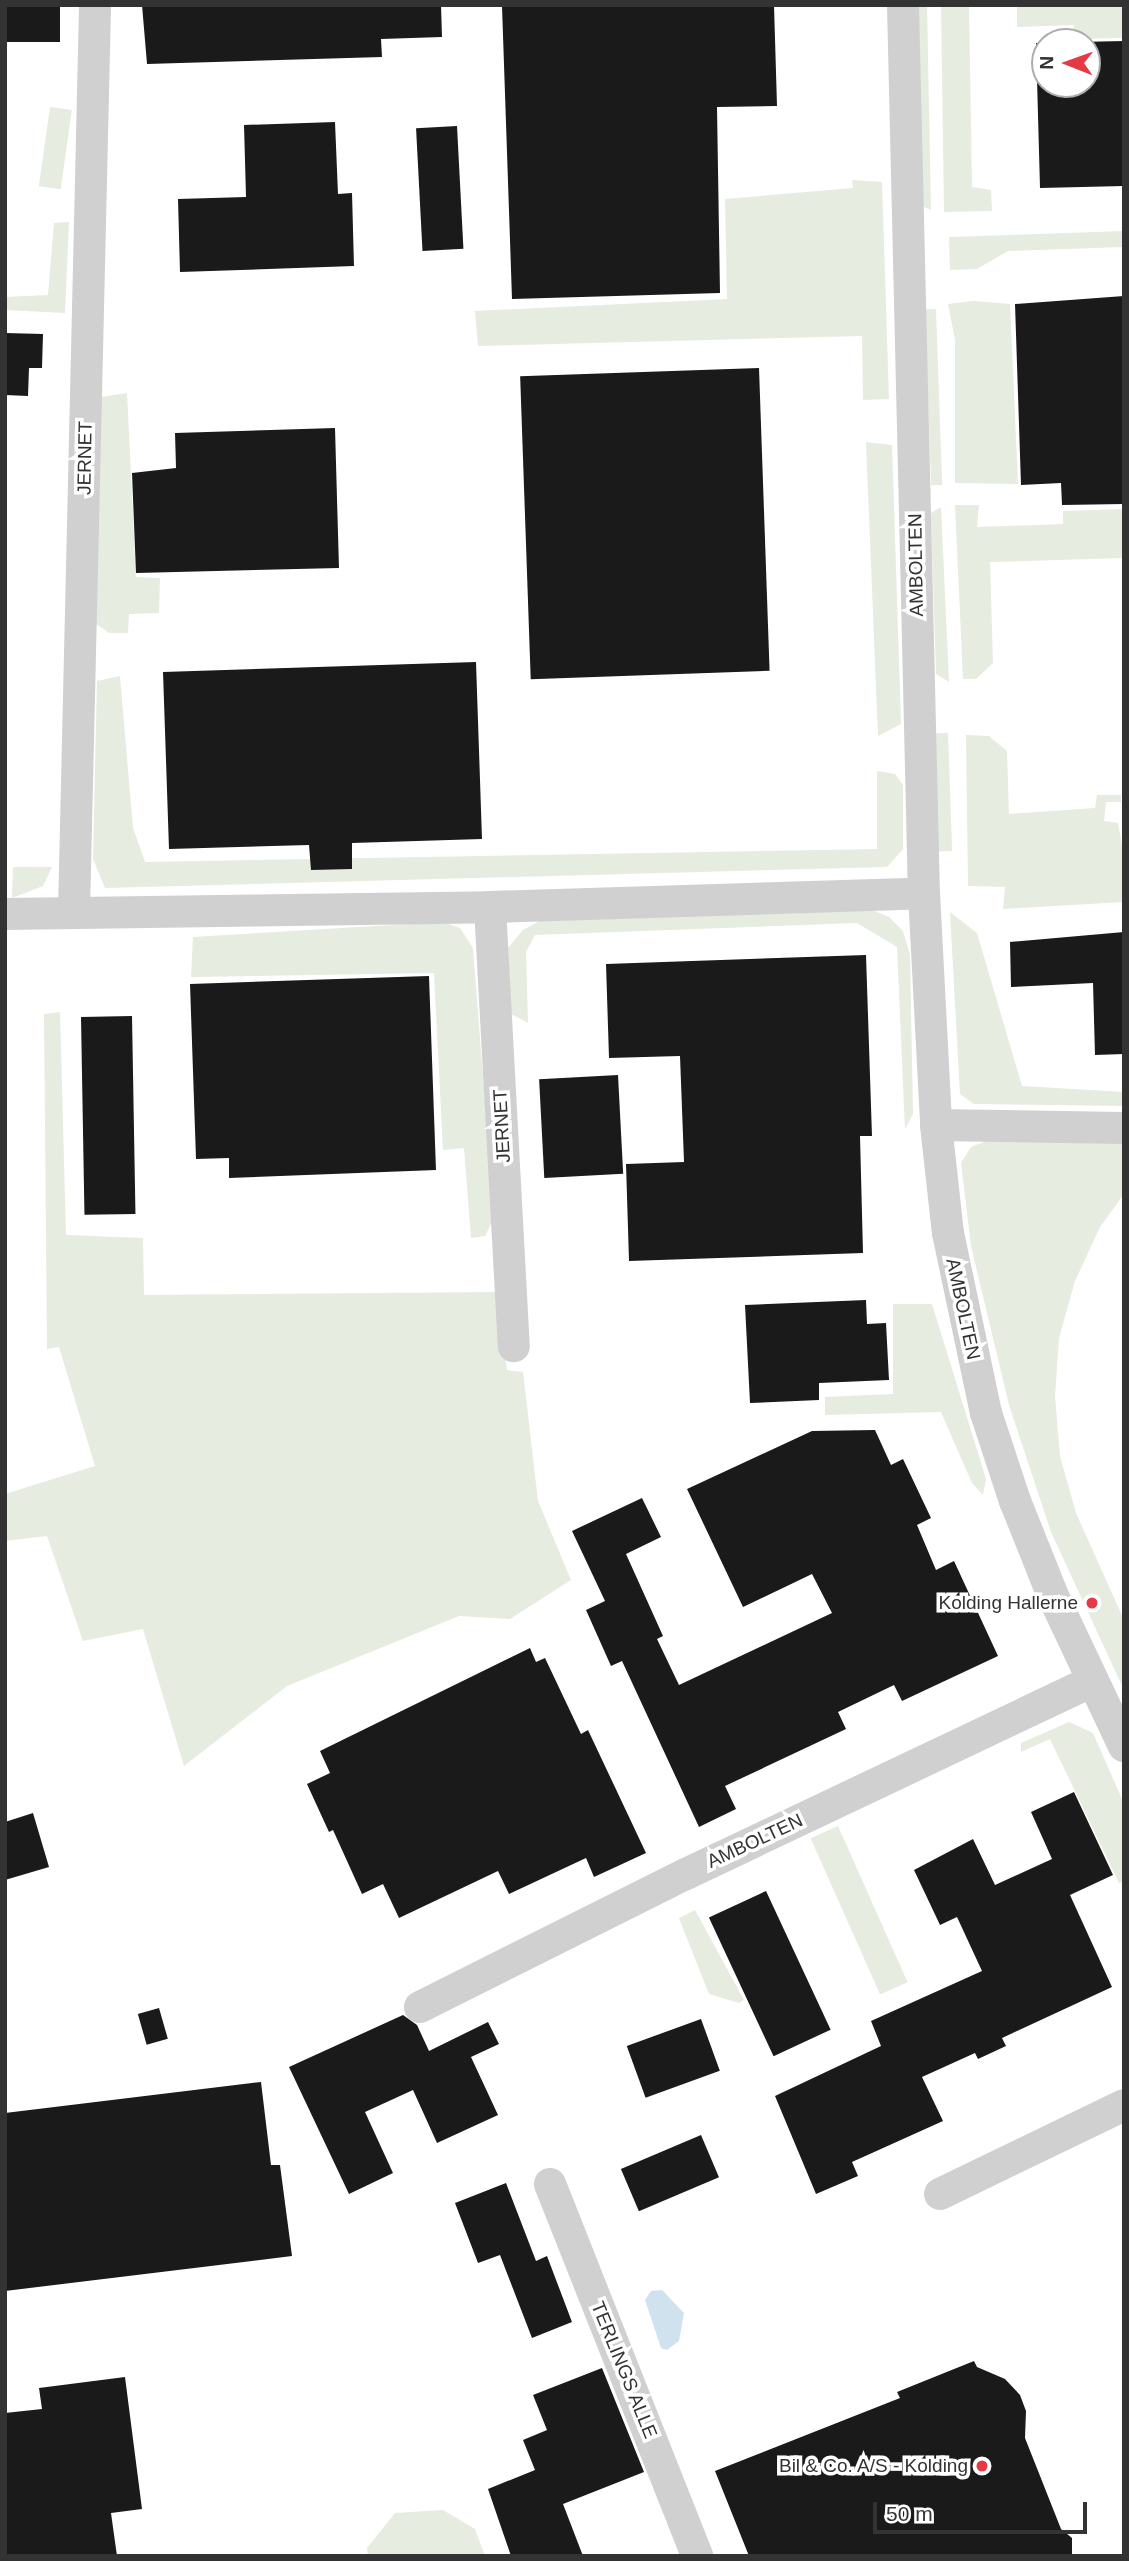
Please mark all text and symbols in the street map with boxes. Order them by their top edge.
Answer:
north arrow [1031,28,1101,98]
text: N [1036,56,1057,70]
street label: JERNET [73,421,97,495]
street label: AMBOLTEN [904,513,928,617]
street label: JERNET [489,1089,515,1163]
street label: AMBOLTEN [941,1256,985,1362]
place label: Kolding Hallerne [939,1592,1078,1614]
marker: Kolding Hallerne [1084,1595,1100,1611]
street label: AMBOLTEN [703,1809,807,1873]
street label: TERLINGS ALLE [586,2298,662,2442]
place label: Bil & Co. A/S - Kolding [778,2455,968,2477]
marker: Bil & Co. A/S - Kolding [974,2458,990,2474]
scale bar [877,2488,1090,2532]
text: 50 m [886,2502,933,2525]

